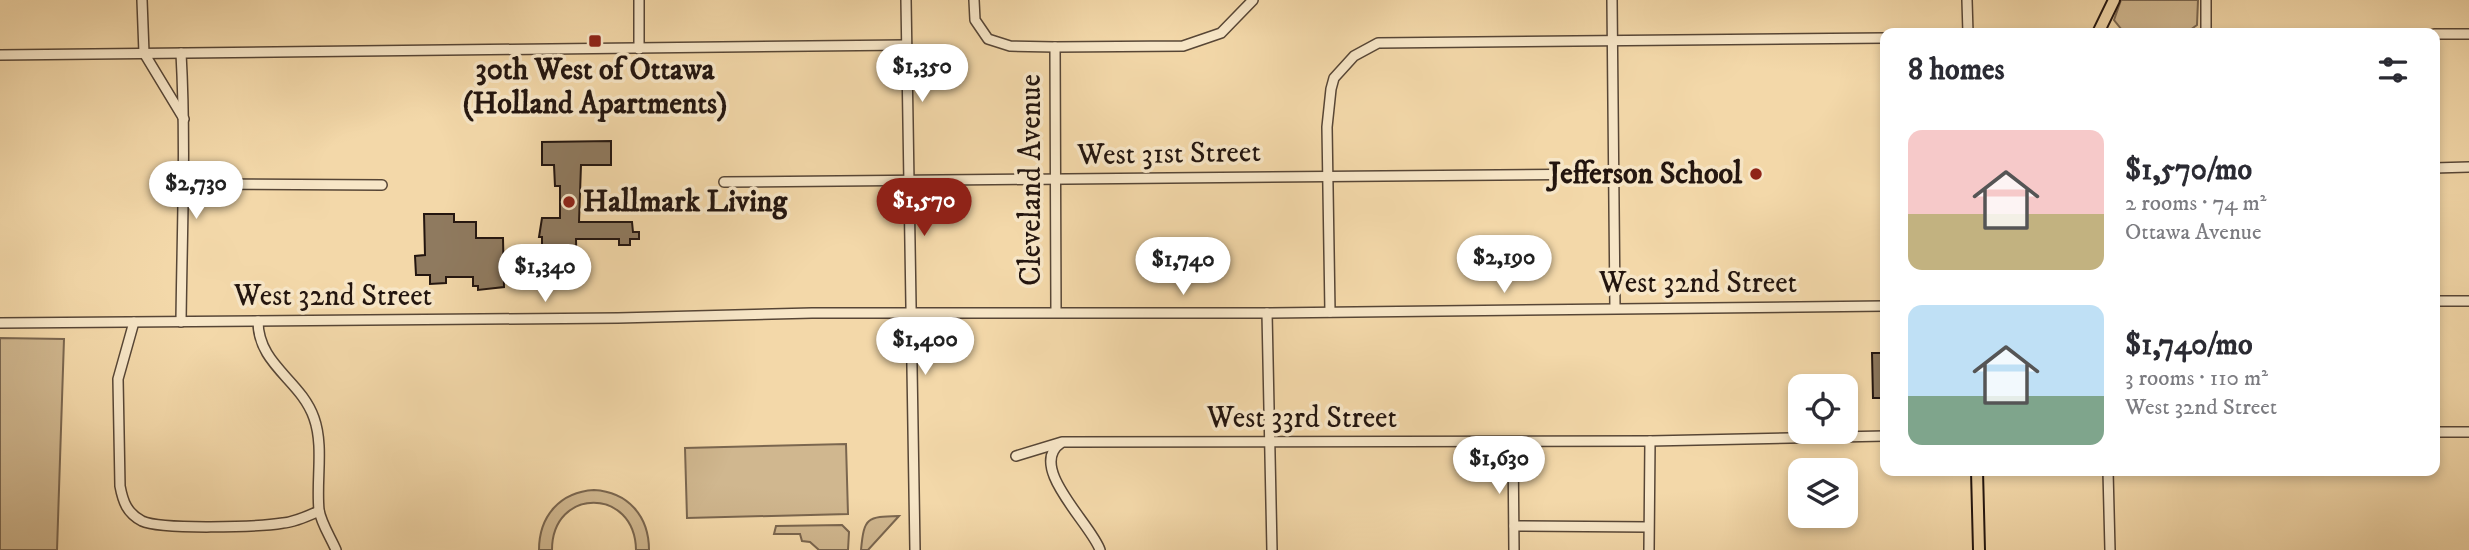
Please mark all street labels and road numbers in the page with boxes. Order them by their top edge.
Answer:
street label: Cleveland Avenue [1013,74,1050,286]
street label: West 31st Street [1076,134,1261,174]
street label: West 32nd Street [1598,265,1797,302]
street label: West 32nd Street [233,278,432,315]
street label: West 33rd Street [1206,400,1397,437]

